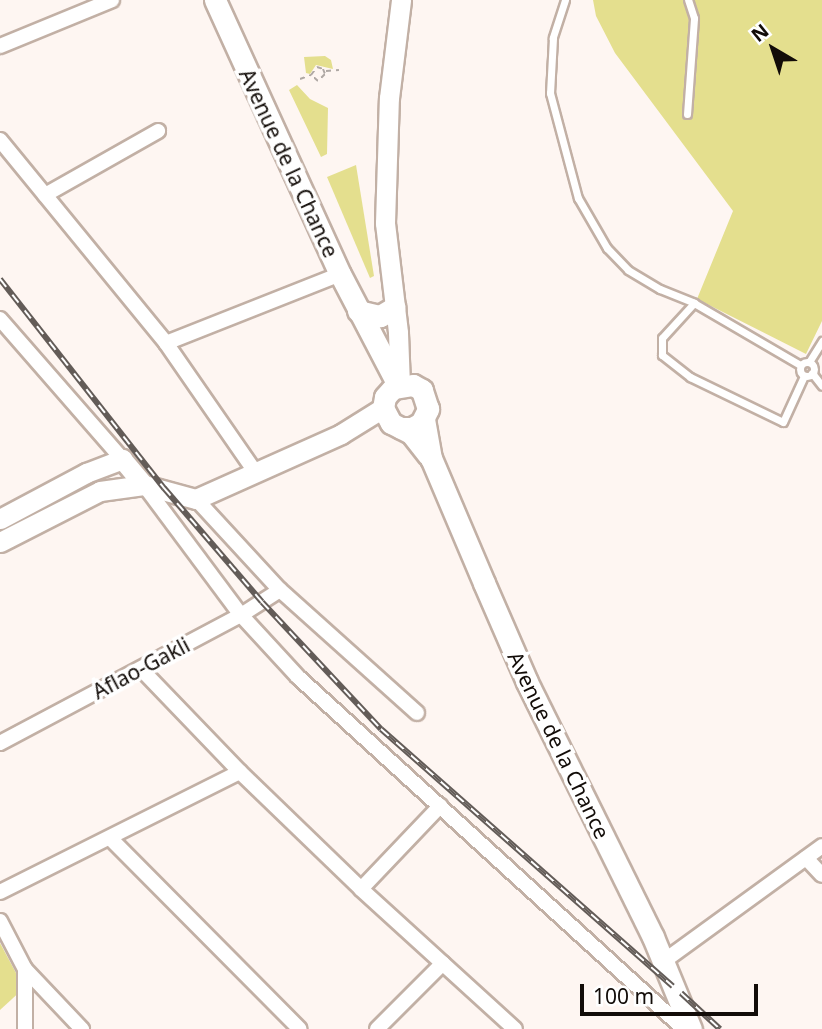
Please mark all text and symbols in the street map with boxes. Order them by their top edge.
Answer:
north arrow [738,14,808,84]
text: N [746,18,774,48]
street label: Avenue de la Chance [234,65,344,261]
street label: Aflao-Gakli [88,632,194,704]
street label: Avenue de la Chance [503,647,615,843]
scale bar [584,970,762,1014]
text: 100 m [593,982,654,1010]

